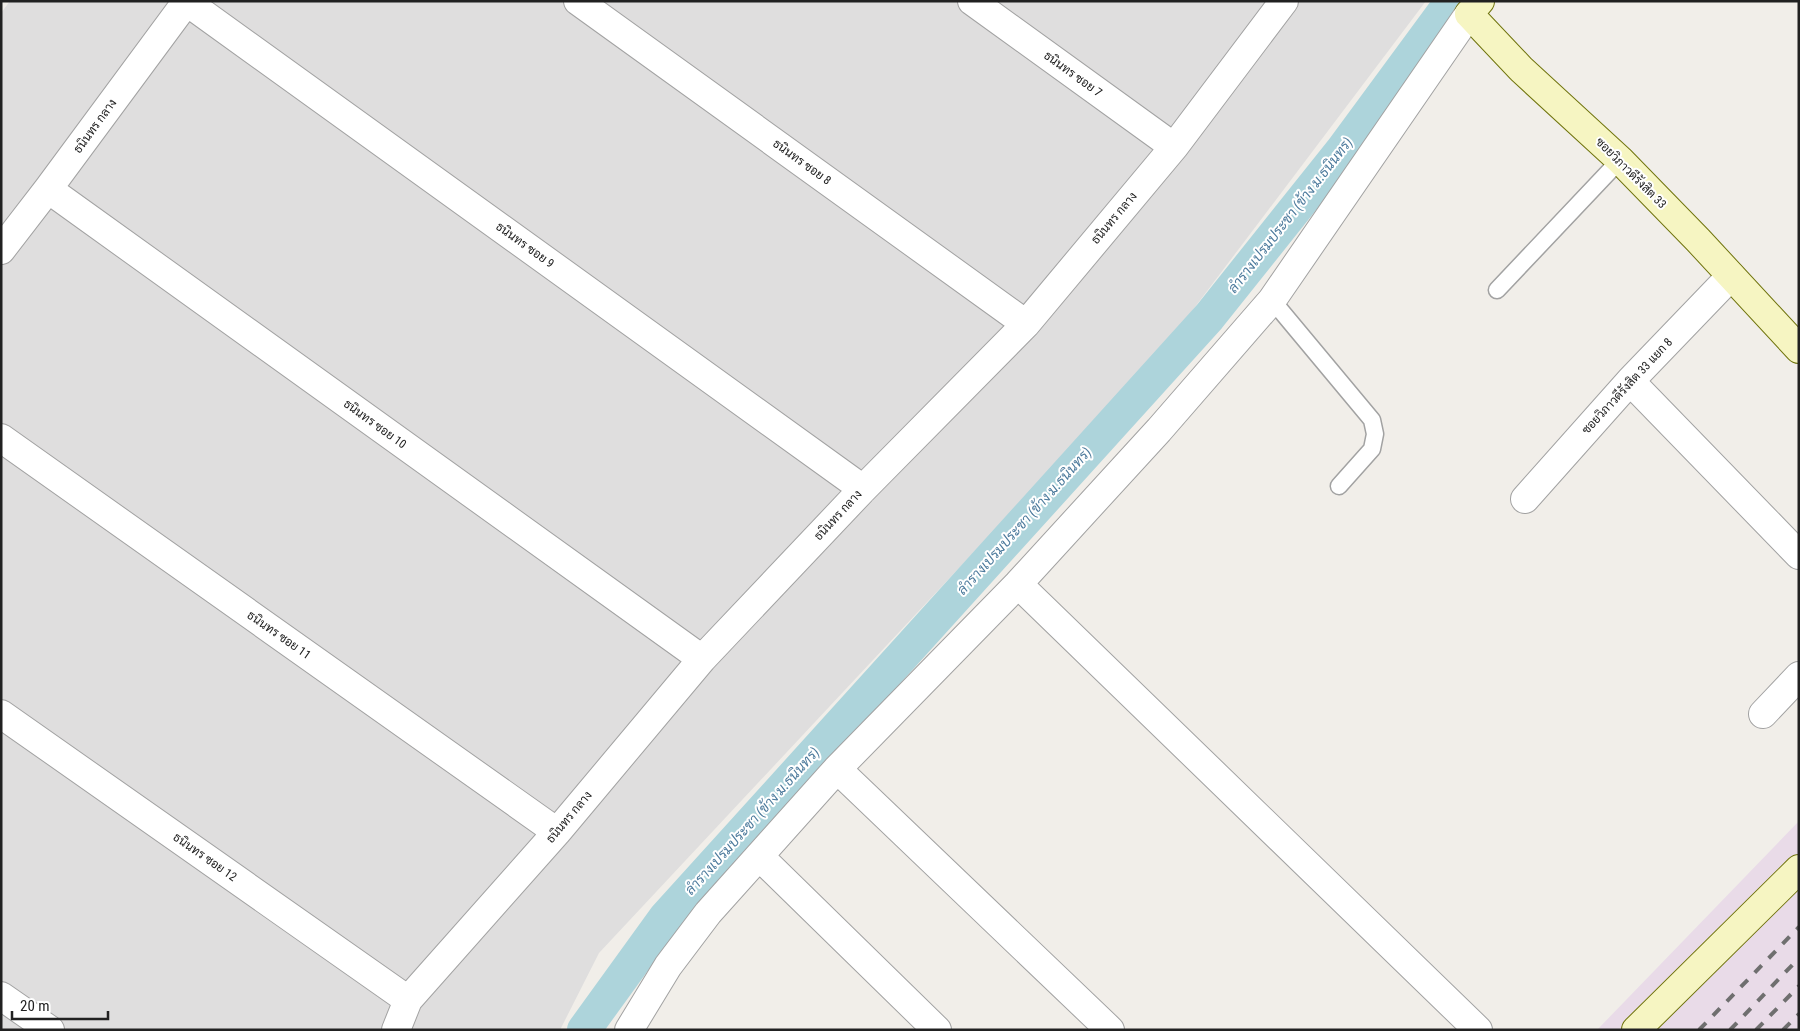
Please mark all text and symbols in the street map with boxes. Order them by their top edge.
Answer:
street label: ธนินทร ซอย 7 [1041,48,1105,100]
street label: ธนินทร กลาง [71,96,119,156]
water label: ลำรางเปรมประชา (ข้าง ม.ธนินทร) [1224,134,1356,296]
street label: ซอยวิภาวดีรังสิต 33 [1593,134,1670,211]
street label: ธนินทร ซอย 8 [770,136,834,188]
street label: ธนินทร กลาง [1088,189,1140,247]
street label: ธนินทร ซอย 9 [493,219,557,271]
street label: ซอยวิภาวดีรังสิต 33 แยก 8 [1578,334,1675,437]
street label: ธนินทร ซอย 10 [341,397,409,451]
water label: ลำรางเปรมประชา (ข้าง ม.ธนินทร) [954,444,1095,599]
street label: ธนินทร กลาง [811,487,865,543]
street label: ธนินทร ซอย 11 [245,608,313,662]
water label: ลำรางเปรมประชา (ข้าง ม.ธนินทร) [682,744,823,899]
street label: ธนินทร กลาง [543,788,595,846]
street label: ธนินทร ซอย 12 [171,830,239,884]
scale bar [12,988,109,1020]
text: 20 m [20,997,50,1015]

